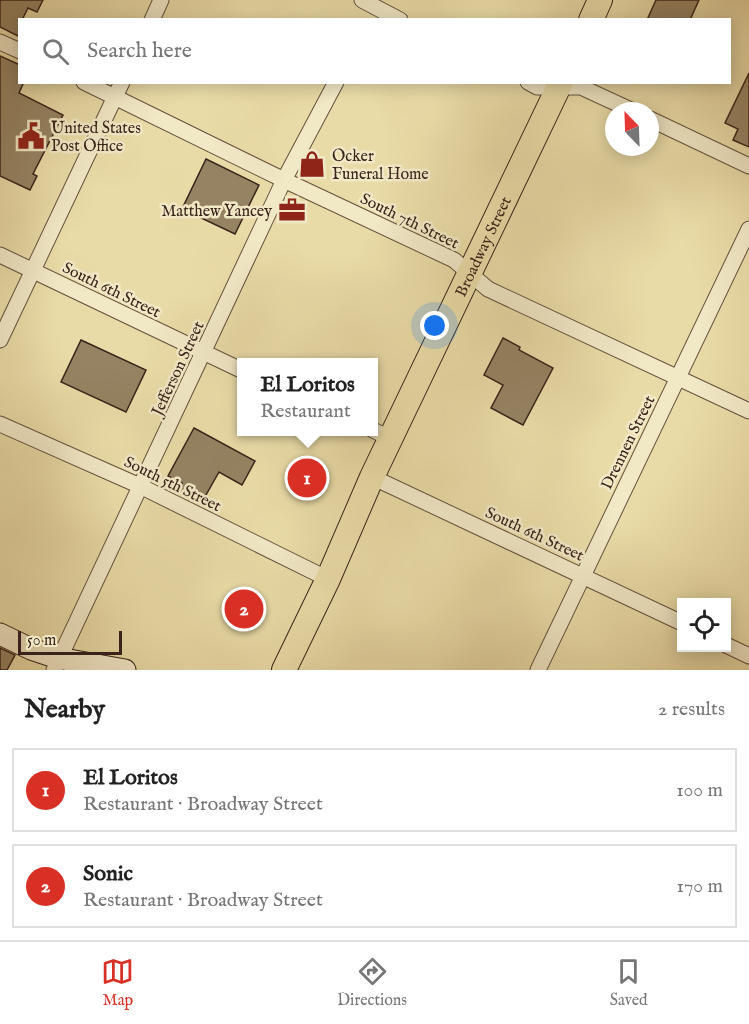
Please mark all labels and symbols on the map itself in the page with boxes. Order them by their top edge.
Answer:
north arrow [605,102,659,156]
place label: United States Post Office [51,119,141,157]
public building icon: United States Post Office [16,121,46,151]
place label: Ocker Funeral Home [332,147,429,185]
shop icon: Ocker Funeral Home [297,149,327,179]
street label: South 7th Street [357,189,462,255]
street label: Broadway Street [452,193,517,300]
office icon: Matthew Yancey [277,195,307,225]
place label: Matthew Yancey [161,202,272,222]
street label: South 6th Street [59,258,164,323]
your location [420,311,449,340]
street label: Jefferson Street [147,318,210,421]
street label: Drennen Street [597,392,660,493]
street label: South 5th Street [120,453,224,517]
pin: 1 [288,456,326,500]
street label: South 6th Street [482,503,587,567]
pin: 2 [224,586,264,632]
scale bar [18,628,122,656]

